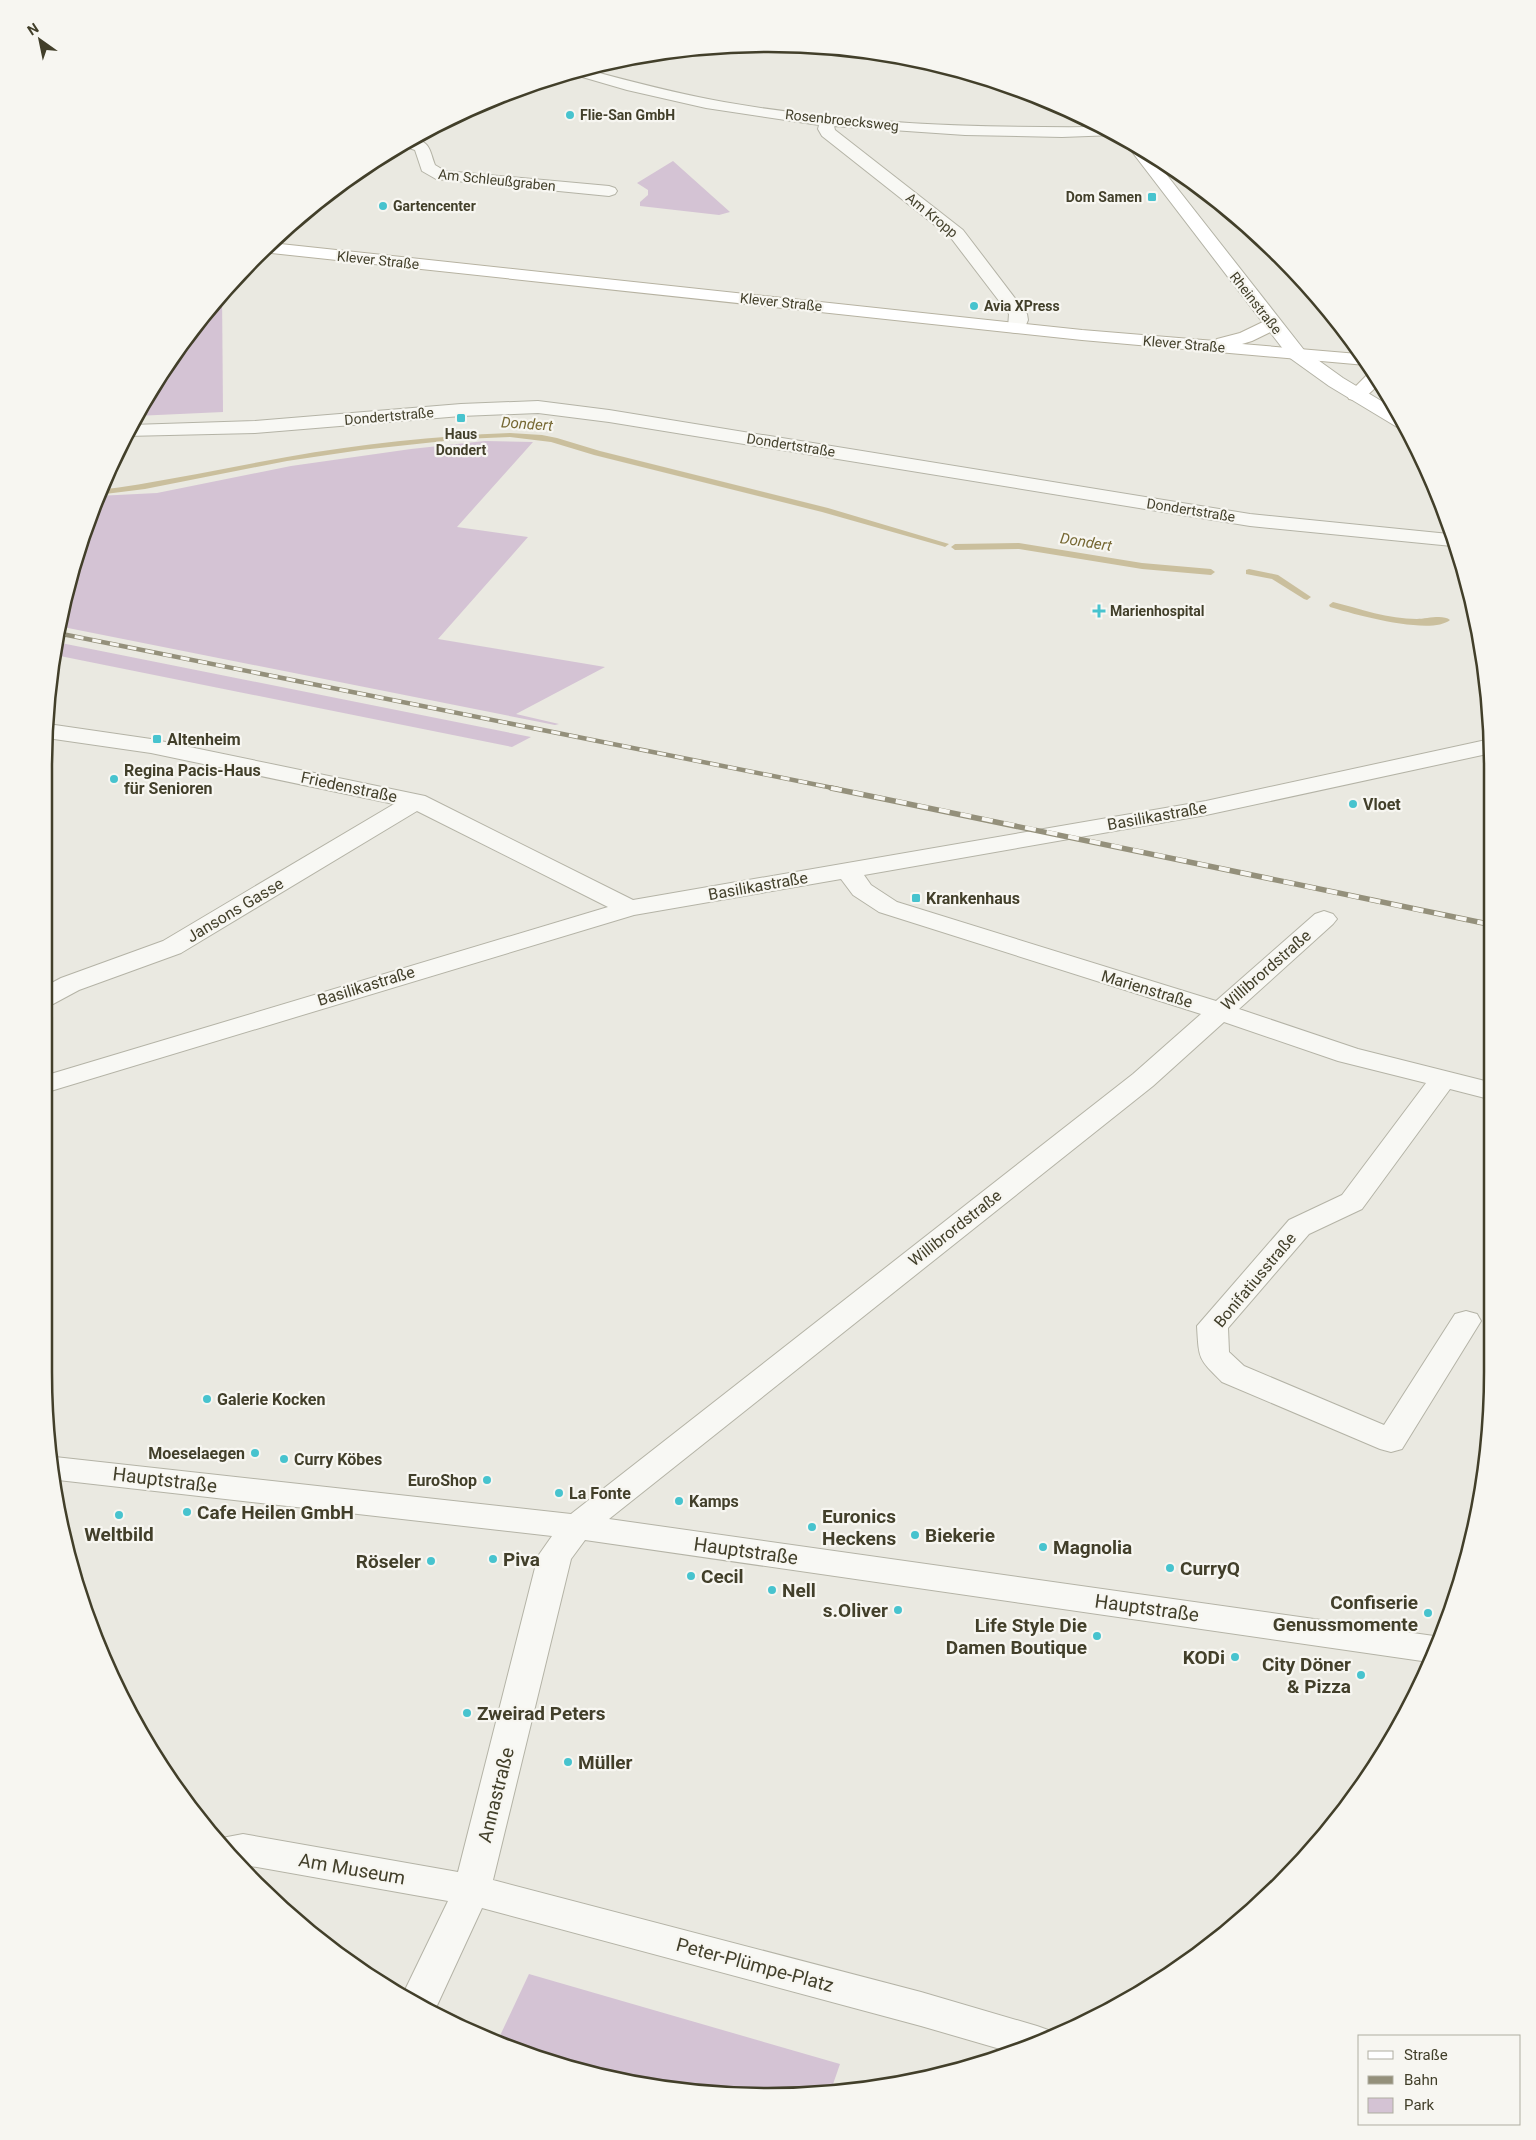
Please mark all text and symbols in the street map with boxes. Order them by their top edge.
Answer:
north arrow [15,15,65,65]
text: N [24,20,41,39]
street label: Rosenbroecksweg [784,106,900,134]
place label: Flie-San GmbH [580,107,675,123]
marker: Flie-San GmbH [564,109,576,121]
street label: Am Schleußgraben [437,166,557,194]
street label: Am Kropp [903,189,961,241]
place label: Dom Samen [1066,189,1142,205]
marker: Dom Samen [1146,191,1158,203]
place label: Gartencenter [393,198,476,214]
marker: Gartencenter [377,200,389,212]
street label: Klever Straße [336,248,420,272]
street label: Rheinstraße [1227,269,1285,337]
street label: Klever Straße [739,290,823,314]
place label: Avia XPress [984,298,1060,314]
marker: Avia XPress [968,300,980,312]
street label: Klever Straße [1142,332,1226,356]
street label: Dondertstraße [344,404,434,428]
marker: Haus Dondert [455,412,467,424]
water label: Dondert [501,413,554,435]
place label: Haus Dondert [436,426,487,458]
street label: Dondertstraße [746,430,836,460]
street label: Dondertstraße [1146,495,1236,525]
water label: Dondert [1059,529,1113,555]
place label: Marienhospital [1110,603,1204,619]
marker: Marienhospital [1092,604,1106,618]
place label: Altenheim [167,730,241,749]
marker: Altenheim [151,733,163,745]
place label: Regina Pacis-Haus für Senioren [124,761,261,798]
street label: Friedenstraße [299,768,399,806]
marker: Regina Pacis-Haus für Senioren [108,773,120,785]
place label: Vloet [1363,795,1401,814]
street label: Basilikastraße [1106,798,1208,834]
marker: Vloet [1347,798,1359,810]
street label: Basilikastraße [707,868,809,904]
street label: Jansons Gasse [183,874,287,946]
place label: Krankenhaus [926,889,1020,908]
marker: Krankenhaus [910,892,922,904]
street label: Willibrordstraße [1217,926,1315,1014]
street label: Basilikastraße [315,962,417,1010]
street label: Marienstraße [1099,966,1195,1012]
street label: Willibrordstraße [905,1186,1005,1270]
street label: Bonifatiusstraße [1210,1229,1300,1331]
place label: Galerie Kocken [217,1390,325,1409]
marker: Galerie Kocken [201,1393,213,1405]
place label: Moeselaegen [148,1444,245,1463]
marker: Moeselaegen [249,1447,261,1459]
place label: Curry Köbes [294,1450,382,1469]
marker: Curry Köbes [278,1453,290,1465]
street label: Hauptstraße [111,1462,219,1498]
place label: EuroShop [408,1471,477,1490]
marker: EuroShop [481,1474,493,1486]
place label: La Fonte [569,1484,631,1503]
marker: La Fonte [553,1487,565,1499]
place label: Kamps [689,1492,739,1511]
marker: Kamps [673,1495,685,1507]
place label: Cafe Heilen GmbH [197,1501,354,1524]
place label: Euronics Heckens [822,1505,896,1550]
marker: Cafe Heilen GmbH [181,1506,193,1518]
marker: Weltbild [113,1509,125,1521]
marker: Euronics Heckens [806,1521,818,1533]
place label: Weltbild [84,1523,154,1546]
place label: Biekerie [925,1524,995,1547]
marker: Biekerie [909,1529,921,1541]
street label: Hauptstraße [692,1532,800,1570]
place label: Magnolia [1053,1536,1132,1559]
marker: Magnolia [1037,1541,1049,1553]
place label: Piva [503,1548,540,1571]
place label: Röseler [356,1550,421,1573]
marker: Piva [487,1553,499,1565]
marker: Röseler [425,1555,437,1567]
place label: CurryQ [1180,1557,1240,1580]
marker: CurryQ [1164,1562,1176,1574]
place label: Cecil [701,1565,744,1588]
marker: Cecil [685,1570,697,1582]
place label: Nell [782,1579,816,1602]
marker: Nell [766,1584,778,1596]
street label: Hauptstraße [1093,1589,1201,1627]
place label: Confiserie Genussmomente [1273,1591,1418,1636]
place label: s.Oliver [823,1599,888,1622]
marker: s.Oliver [892,1604,904,1616]
marker: Confiserie Genussmomente [1422,1607,1434,1619]
place label: Life Style Die Damen Boutique [946,1614,1087,1659]
marker: Life Style Die Damen Boutique [1091,1630,1103,1642]
place label: KODi [1183,1646,1225,1669]
marker: KODi [1229,1651,1241,1663]
place label: City Döner & Pizza [1262,1653,1351,1698]
marker: City Döner & Pizza [1355,1669,1367,1681]
place label: Zweirad Peters [477,1702,606,1725]
marker: Zweirad Peters [461,1707,473,1719]
street label: Annastraße [473,1745,519,1845]
place label: Müller [578,1751,633,1774]
marker: Müller [562,1756,574,1768]
street label: Am Museum [297,1848,407,1890]
street label: Peter-Plümpe-Platz [674,1933,836,1997]
legend [1358,2035,1521,2125]
text: Straße [1404,2046,1448,2064]
text: Bahn [1404,2071,1438,2089]
text: Park [1404,2096,1435,2114]

